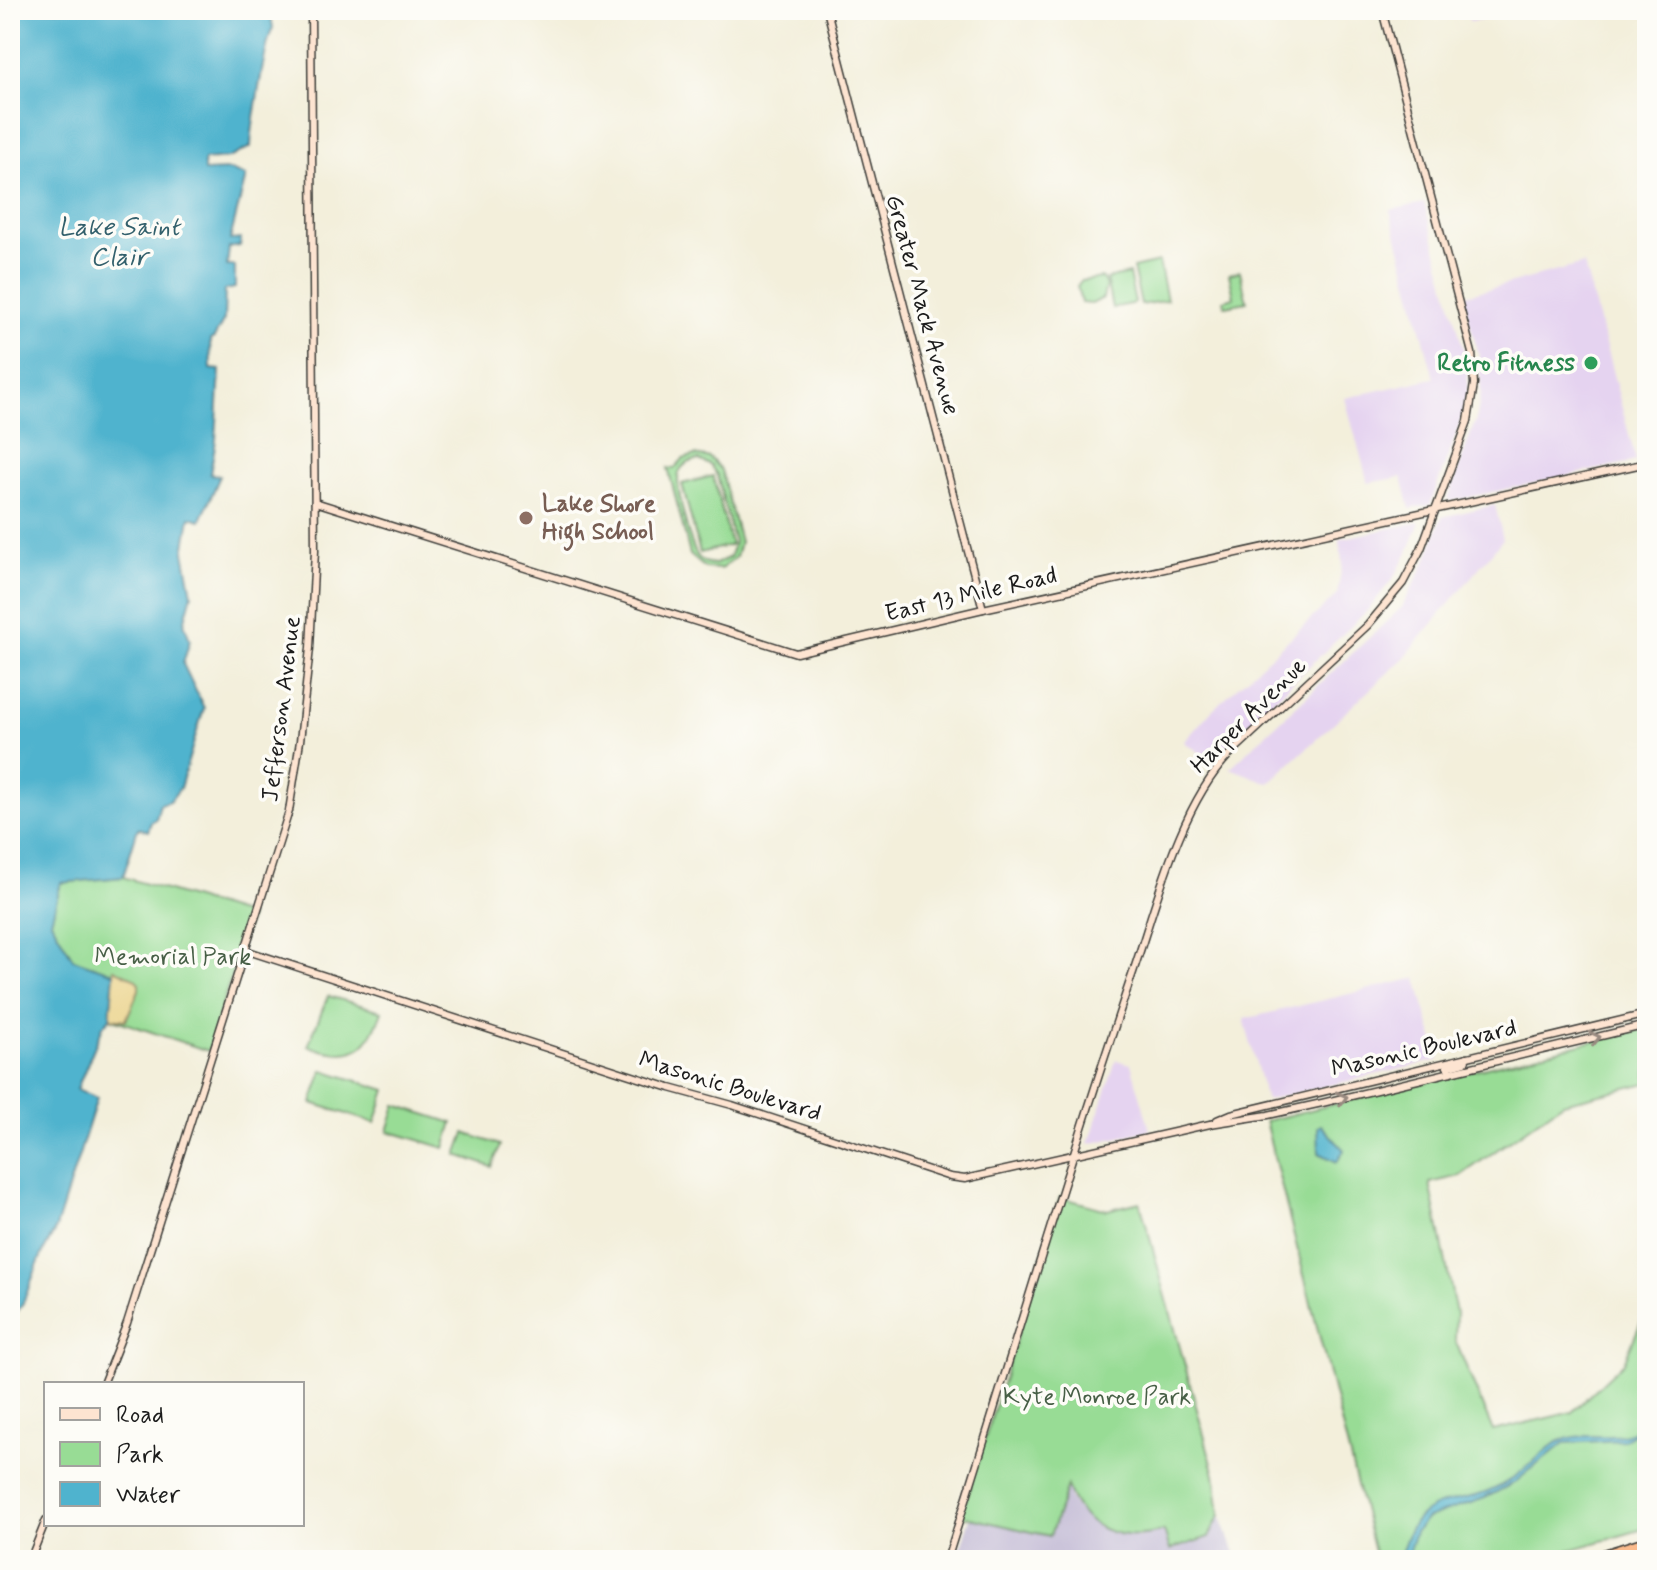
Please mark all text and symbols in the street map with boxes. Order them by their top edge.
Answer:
street label: Greater Mack Avenue [878,191,966,419]
water label: Lake Saint Clair [58,211,182,275]
place label: Retro Fitness [1437,348,1575,379]
marker: Retro Fitness [1582,354,1600,372]
place label: Lake Shore High School [542,489,656,551]
marker: Lake Shore High School [517,509,535,527]
street label: East 13 Mile Road [882,560,1060,630]
street label: Jefferson Avenue [255,614,309,804]
street label: Harper Avenue [1184,651,1314,781]
park label: Memorial Park [95,942,251,973]
street label: Masonic Boulevard [1328,1013,1520,1085]
one-way arrow [1587,1030,1601,1047]
street label: Masonic Boulevard [635,1045,825,1129]
one-way arrow [1334,1091,1348,1108]
legend [44,1382,304,1526]
park label: Kyte Monroe Park [1003,1382,1191,1413]
text: Road [116,1400,164,1431]
text: Park [116,1440,164,1471]
text: Water [116,1480,181,1511]

